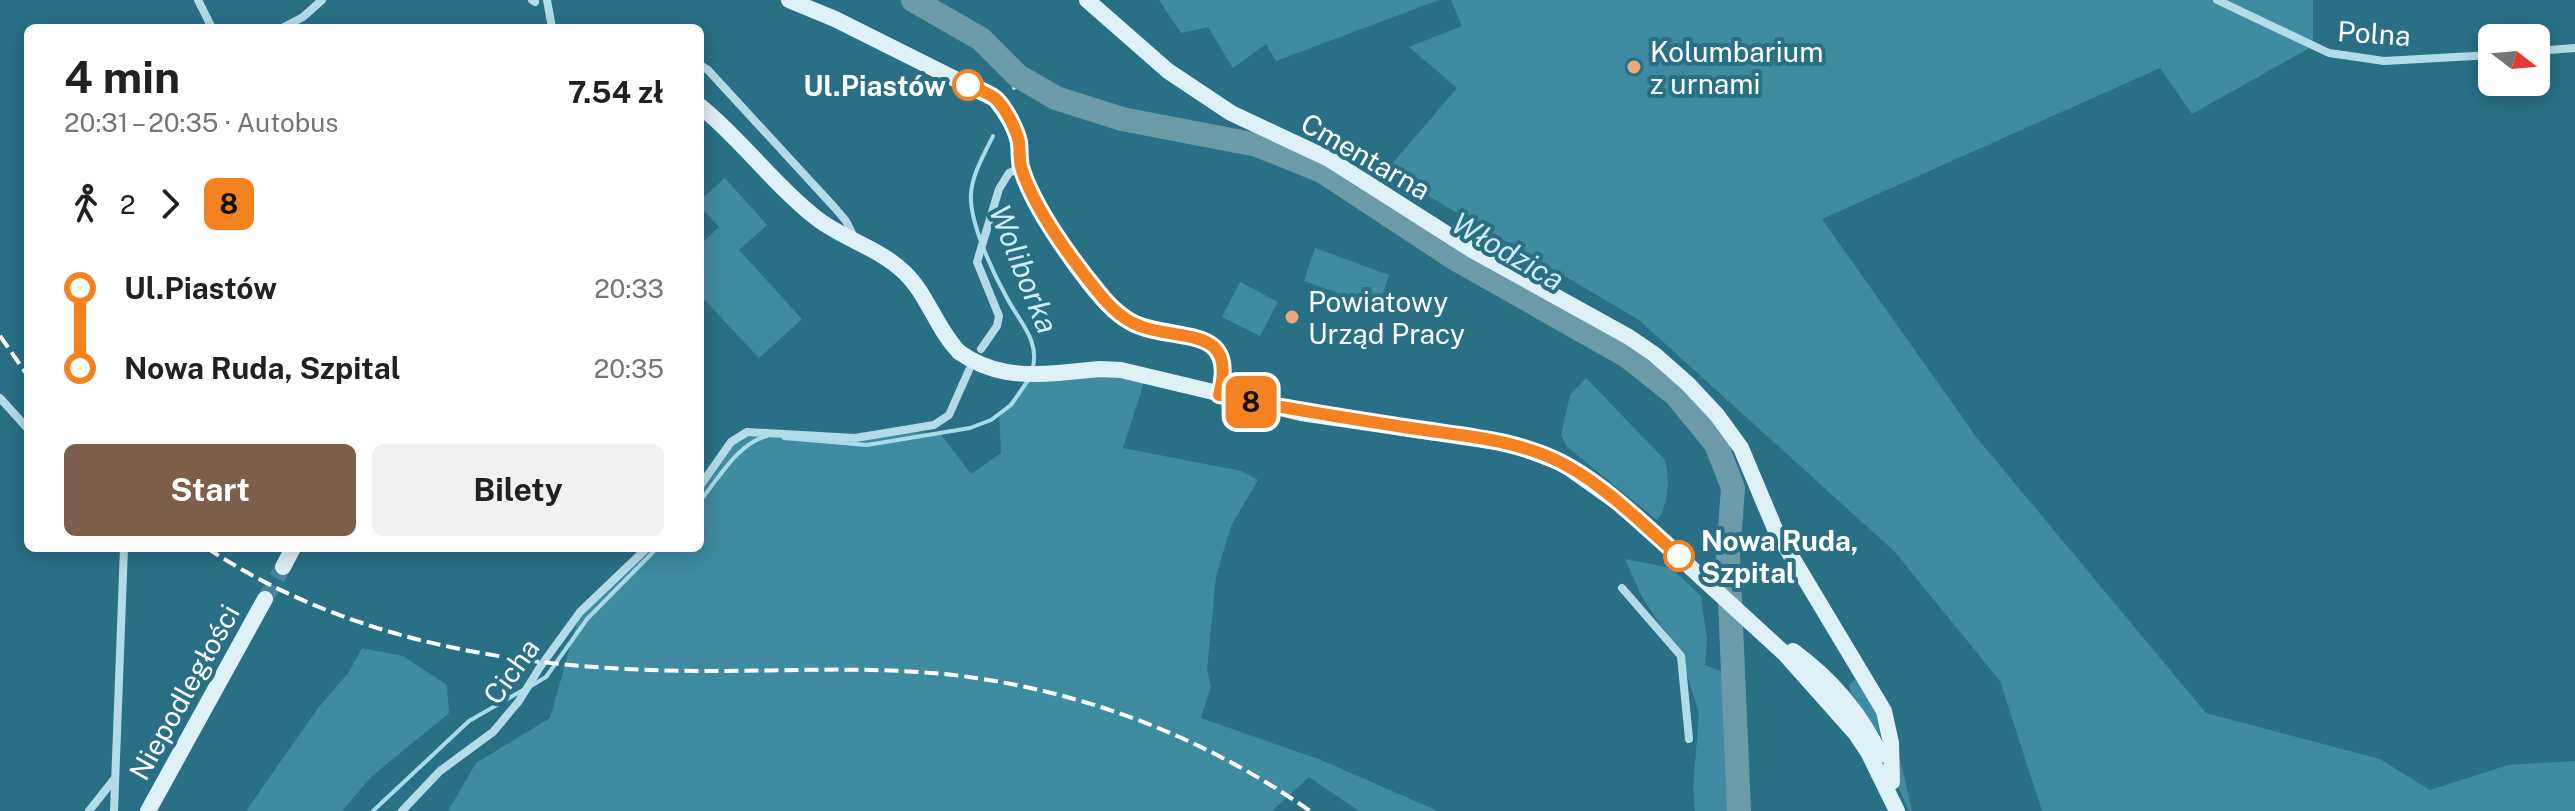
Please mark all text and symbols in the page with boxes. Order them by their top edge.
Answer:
street label: Polna [2336,14,2412,52]
north arrow [2478,24,2550,96]
map controls [2478,24,2550,96]
place label: Kolumbarium z urnami [1650,35,1823,100]
text: 4 min [64,51,180,103]
marker: Kolumbarium z urnami [1625,58,1643,76]
place label: Ul.Piastów [803,69,946,102]
marker: Ul.Piastów [953,70,983,100]
text: 7.54 zł [568,74,664,110]
street label: Cmentarna [1296,106,1436,206]
text: 20:31 – 20:35 · Autobus [64,107,338,138]
icon: walk [64,182,108,226]
icon: forward [148,182,192,226]
text: 8 [220,187,238,220]
text: 2 [120,189,136,220]
water label: Woliborka [982,200,1066,338]
water label: Włodzica [1445,205,1571,297]
text: Ul.Piastów [124,270,277,306]
text: 20:33 [594,273,664,304]
place label: Powiatowy Urząd Pracy [1308,285,1465,350]
marker: Powiatowy Urząd Pracy [1283,308,1301,326]
text: Nowa Ruda, Szpital [124,350,401,386]
text: 20:35 [594,353,664,384]
line badge: 8 [1225,376,1277,428]
text: 8 [1242,385,1260,418]
button: Start [64,444,356,536]
button: Bilety [372,444,664,536]
place label: Nowa Ruda, Szpital [1701,524,1859,589]
marker: Nowa Ruda, Szpital [1664,541,1694,571]
street label: Niepodległości [122,599,246,785]
street label: Cicha [476,632,546,710]

